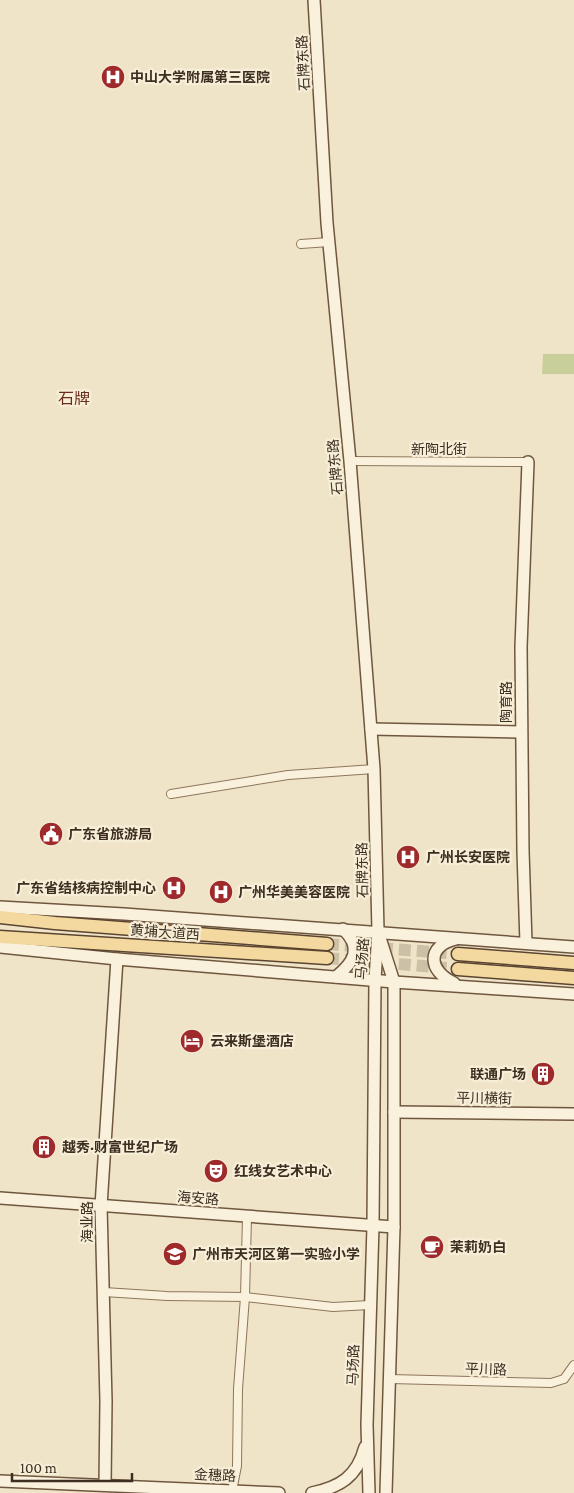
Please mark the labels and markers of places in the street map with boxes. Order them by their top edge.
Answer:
hospital icon: 中山大学附属第三医院 [100,64,126,90]
place label: 中山大学附属第三医院 [130,69,270,85]
public building icon: 广东省旅游局 [38,821,64,847]
place label: 广东省旅游局 [68,826,152,842]
hospital icon: 广州长安医院 [395,844,421,870]
place label: 广州长安医院 [426,849,510,865]
hospital icon: 广东省结核病控制中心 [161,875,187,901]
hospital icon: 广州华美美容医院 [208,879,234,905]
place label: 广东省结核病控制中心 [16,880,156,896]
place label: 广州华美美容医院 [238,884,350,900]
hotel icon: 云来斯堡酒店 [179,1028,205,1054]
place label: 云来斯堡酒店 [210,1033,294,1049]
building icon: 联通广场 [530,1061,556,1087]
place label: 联通广场 [470,1066,526,1082]
building icon: 越秀·财富世纪广场 [31,1134,57,1160]
place label: 越秀·财富世纪广场 [62,1139,178,1155]
theatre icon: 红线女艺术中心 [203,1158,229,1184]
place label: 红线女艺术中心 [234,1163,332,1179]
cafe icon: 茉莉奶白 [419,1234,445,1260]
place label: 茉莉奶白 [450,1239,506,1255]
school or university icon: 广州市天河区第一实验小学 [162,1241,188,1267]
place label: 广州市天河区第一实验小学 [192,1246,360,1262]

